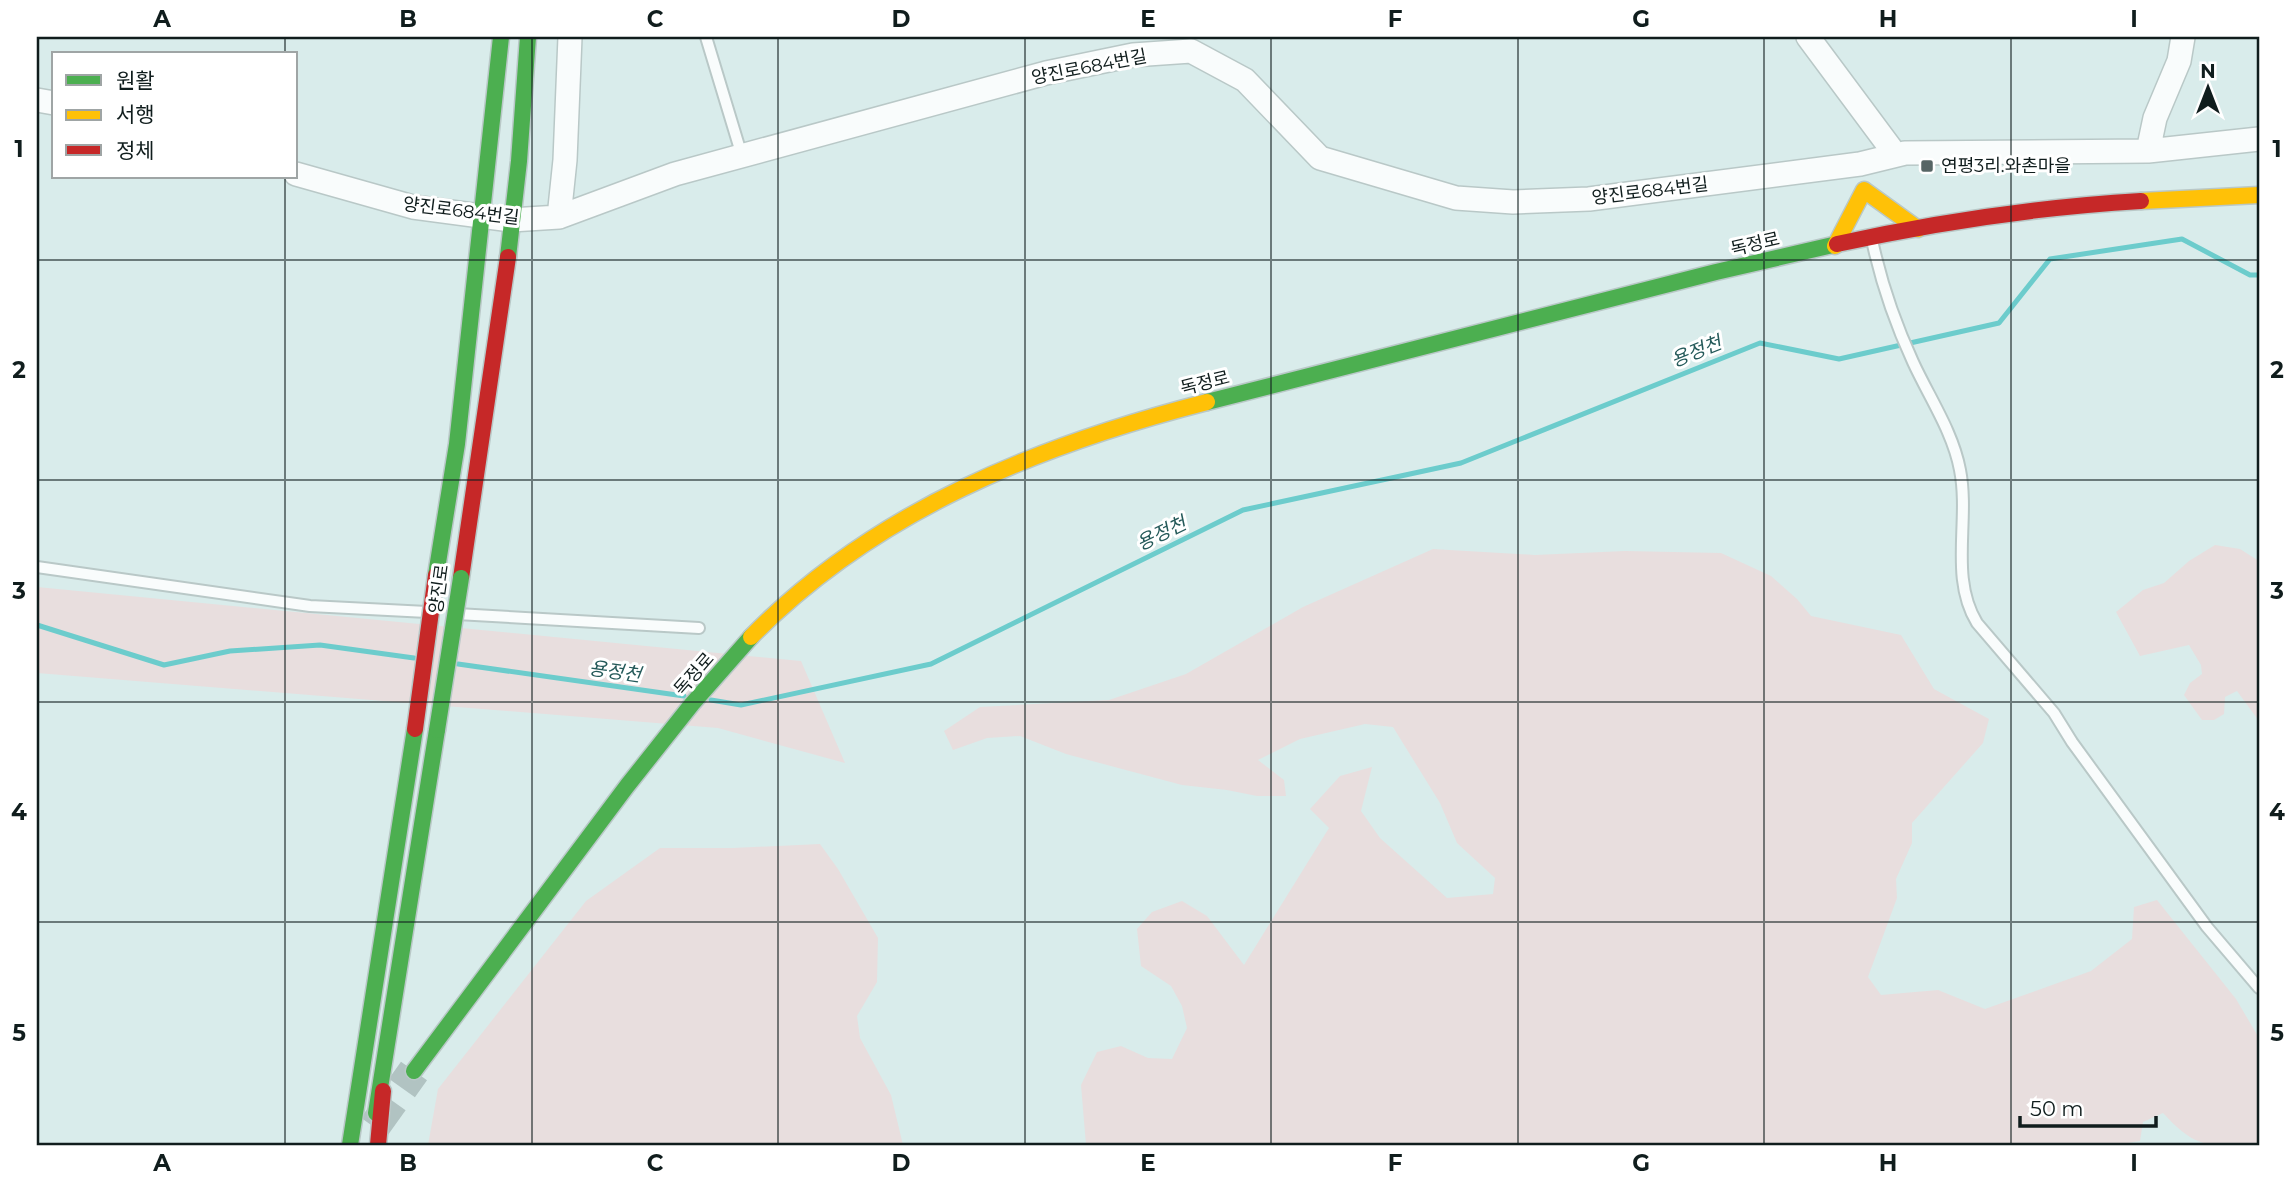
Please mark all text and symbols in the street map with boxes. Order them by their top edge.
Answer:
text: A [152,5,171,33]
text: B [399,5,417,33]
text: C [647,5,664,33]
text: D [892,5,911,33]
text: E [1140,5,1156,33]
text: F [1388,5,1403,33]
text: G [1632,5,1650,33]
text: H [1879,5,1897,33]
text: I [2130,5,2138,33]
street label: 양진로684번길 [1029,45,1149,89]
legend [52,52,298,178]
north arrow [2174,52,2244,122]
text: N [2200,60,2216,83]
text: 원활 [116,68,155,93]
text: 서행 [116,102,155,127]
text: 1 [14,135,24,163]
text: 1 [2272,135,2282,163]
text: 정체 [116,138,155,163]
place label: 연평3리.와촌마을 [1941,155,2071,177]
marker: 연평3리.와촌마을 [1919,158,1935,174]
street label: 양진로684번길 [1591,173,1709,209]
street label: 양진로684번길 [402,193,520,229]
street label: 독정로 [1728,228,1782,260]
water label: 용정천 [1668,330,1726,372]
text: 2 [12,356,26,384]
text: 2 [2270,356,2284,384]
street label: 독정로 [1178,366,1232,400]
water label: 용정천 [1133,511,1191,555]
street label: 양진로 [425,563,453,615]
text: 3 [11,577,26,605]
text: 3 [2269,577,2284,605]
street label: 독정로 [669,648,719,700]
water label: 용정천 [587,656,644,687]
text: 4 [11,798,27,826]
text: 4 [2269,798,2285,826]
text: 5 [12,1019,26,1047]
text: 5 [2270,1019,2284,1047]
scale bar [2020,1084,2156,1128]
text: 50 m [2030,1096,2084,1121]
text: A [152,1149,171,1177]
text: B [399,1149,417,1177]
text: C [647,1149,664,1177]
text: D [892,1149,911,1177]
text: E [1140,1149,1156,1177]
text: F [1388,1149,1403,1177]
text: G [1632,1149,1650,1177]
text: H [1879,1149,1897,1177]
text: I [2130,1149,2138,1177]

